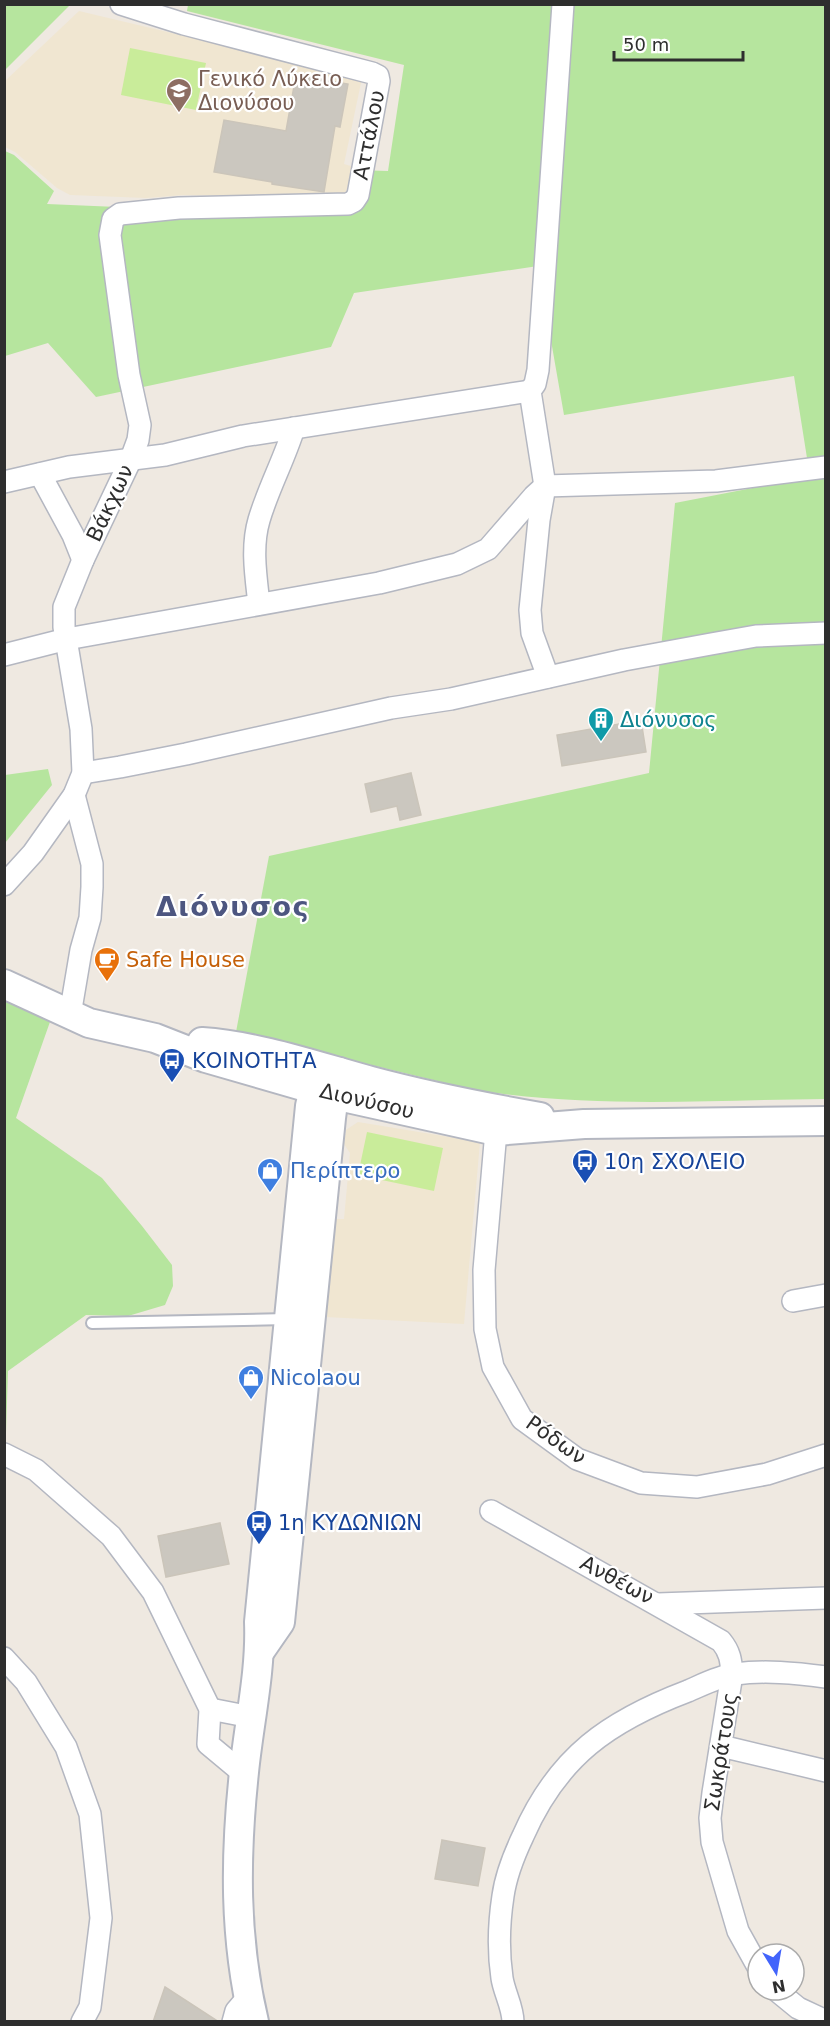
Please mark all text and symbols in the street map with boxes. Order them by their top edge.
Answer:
scale bar [614,24,743,62]
text: 50 m [623,34,669,55]
place label: Γενικό Λύκειο Διονύσου [198,67,342,115]
school or university icon: Γενικό Λύκειο Διονύσου [164,76,194,114]
street label: Αττάλου [349,88,389,182]
street label: Βάκχων [82,461,138,545]
building icon: Διόνυσος [586,705,616,743]
place label: Διόνυσος [620,708,717,732]
district label: Διόνυσος [156,891,310,922]
cafe icon: Safe House [92,945,122,983]
place label: Safe House [126,948,245,972]
bus stop icon: ΚΟΙΝΟΤΗΤΑ [157,1046,187,1084]
place label: ΚΟΙΝΟΤΗΤΑ [192,1049,317,1073]
street label: Διονύσου [317,1078,417,1124]
bus stop icon: 10η ΣΧΟΛΕΙΟ [570,1147,600,1185]
place label: 10η ΣΧΟΛΕΙΟ [604,1150,745,1174]
shop icon: Περίπτερο [255,1156,285,1194]
place label: Περίπτερο [290,1159,400,1183]
shop icon: Nicolaou [236,1363,266,1401]
place label: Nicolaou [270,1366,361,1390]
street label: Ρόδων [521,1411,591,1469]
bus stop icon: 1η ΚΥΔΩΝΙΩΝ [244,1508,274,1546]
place label: 1η ΚΥΔΩΝΙΩΝ [278,1511,422,1535]
street label: Ανθέων [576,1551,658,1609]
street label: Σωκράτους [700,1691,742,1813]
north arrow [746,1942,806,2002]
text: N [770,1976,787,1997]

